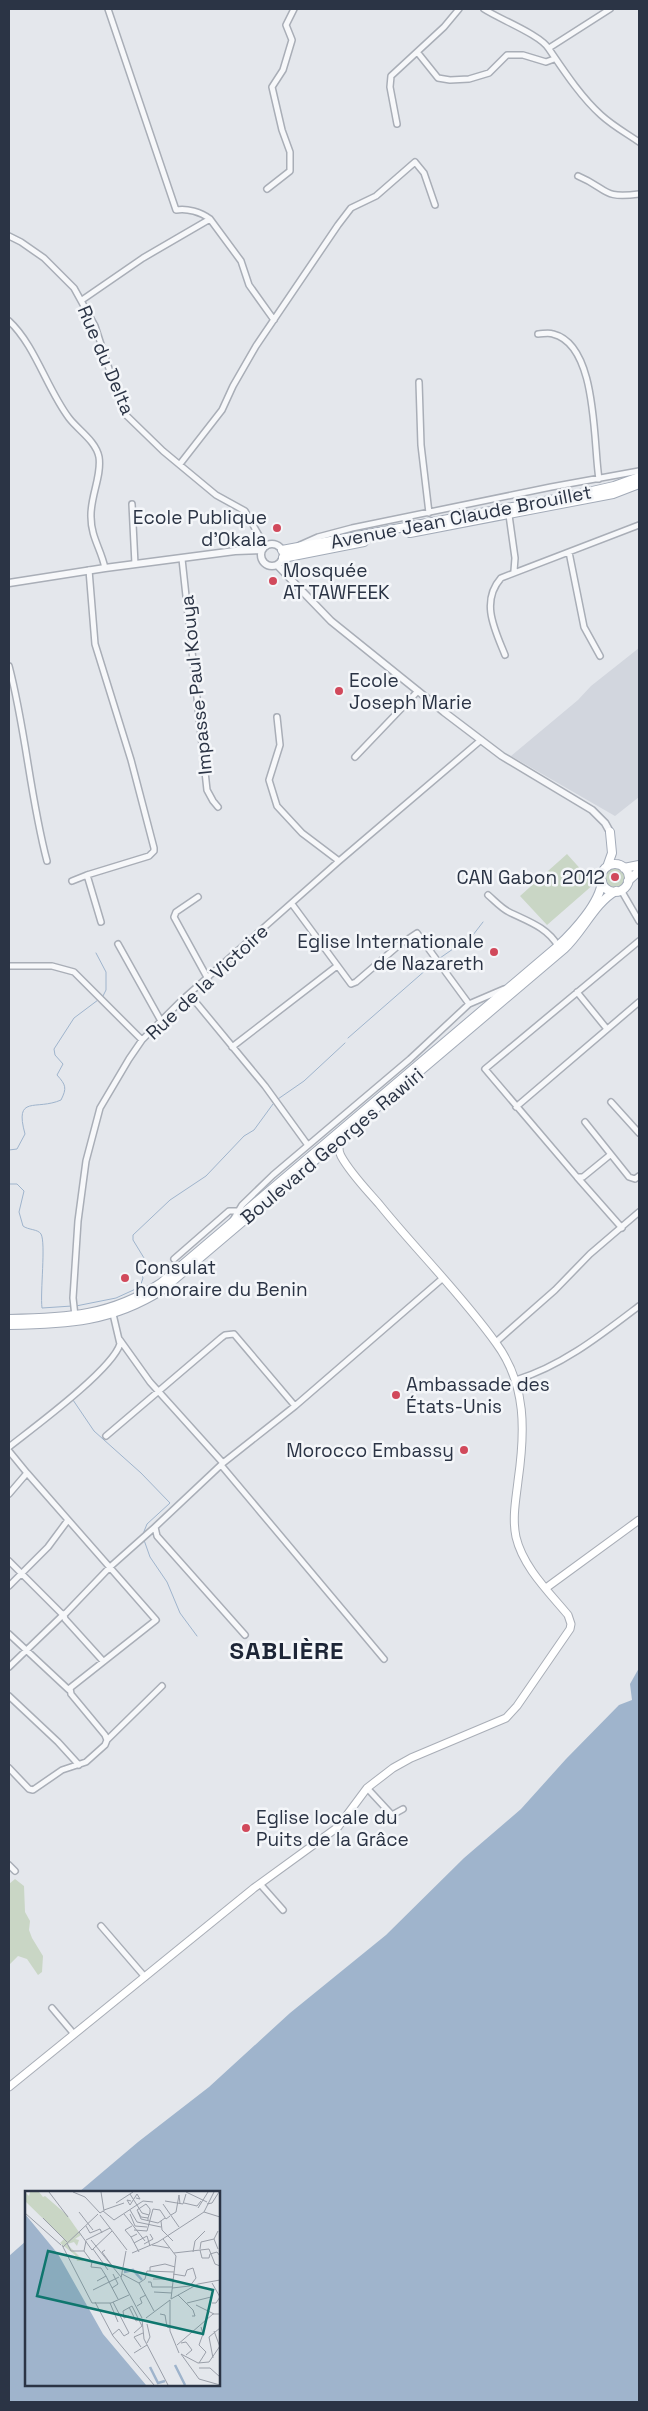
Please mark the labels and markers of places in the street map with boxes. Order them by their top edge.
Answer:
place label: Ecole Publique d'Okala [133,505,267,552]
marker: Ecole Publique d'Okala [271,522,283,534]
place label: Mosquée AT TAWFEEK [283,558,390,605]
marker: Mosquée AT TAWFEEK [267,575,279,587]
place label: Ecole Joseph Marie [349,668,472,715]
marker: Ecole Joseph Marie [333,685,345,697]
place label: CAN Gabon 2012 [456,865,605,890]
marker: CAN Gabon 2012 [609,871,621,883]
place label: Eglise Internationale de Nazareth [297,929,484,976]
marker: Eglise Internationale de Nazareth [488,946,500,958]
place label: Consulat honoraire du Benin [135,1255,308,1302]
marker: Consulat honoraire du Benin [119,1272,131,1284]
place label: Ambassade des États-Unis [406,1372,550,1419]
marker: Ambassade des États-Unis [390,1389,402,1401]
place label: Morocco Embassy [286,1438,454,1463]
marker: Morocco Embassy [458,1444,470,1456]
place label: Eglise locale du Puits de la Grâce [256,1805,409,1852]
marker: Eglise locale du Puits de la Grâce [240,1822,252,1834]

